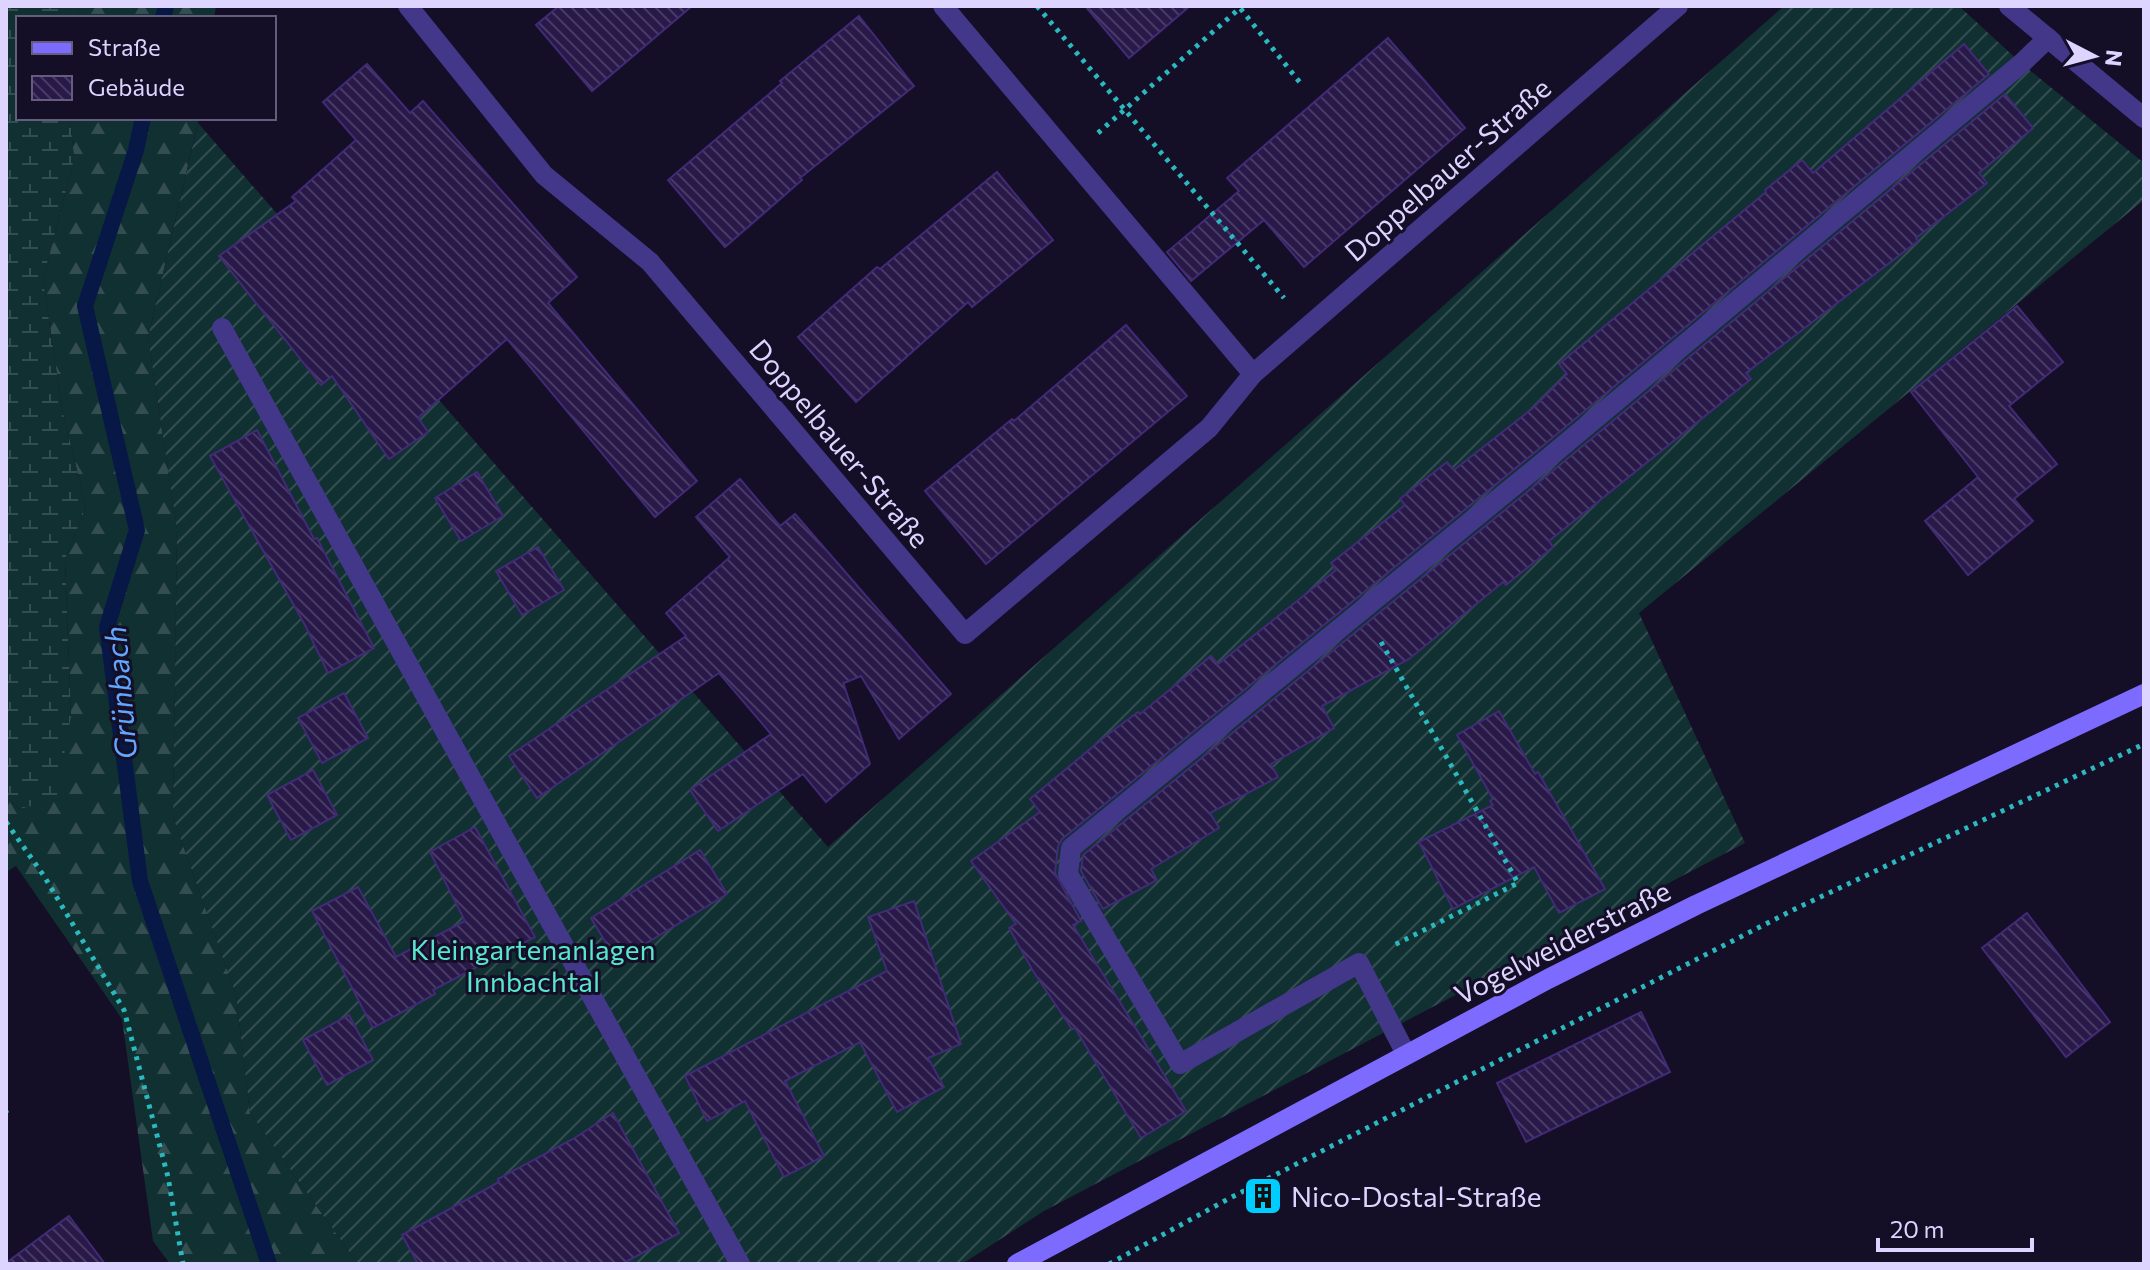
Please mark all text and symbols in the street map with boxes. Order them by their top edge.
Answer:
legend [16,16,276,120]
north arrow [2054,16,2134,96]
text: Straße [88,32,161,61]
text: N [2100,49,2129,68]
street label: Doppelbauer-Straße [1337,70,1557,268]
text: Gebäude [88,72,185,101]
street label: Doppelbauer-Straße [743,332,937,554]
water label: Grünbach [95,625,143,761]
street label: Vogelweiderstraße [1448,873,1676,1011]
park label: Kleingartenanlagen Innbachtal [411,932,655,998]
building icon: Nico-Dostal-Straße [1242,1175,1284,1217]
place label: Nico-Dostal-Straße [1291,1179,1541,1213]
scale bar [1878,1202,2032,1252]
text: 20 m [1890,1214,1944,1243]

